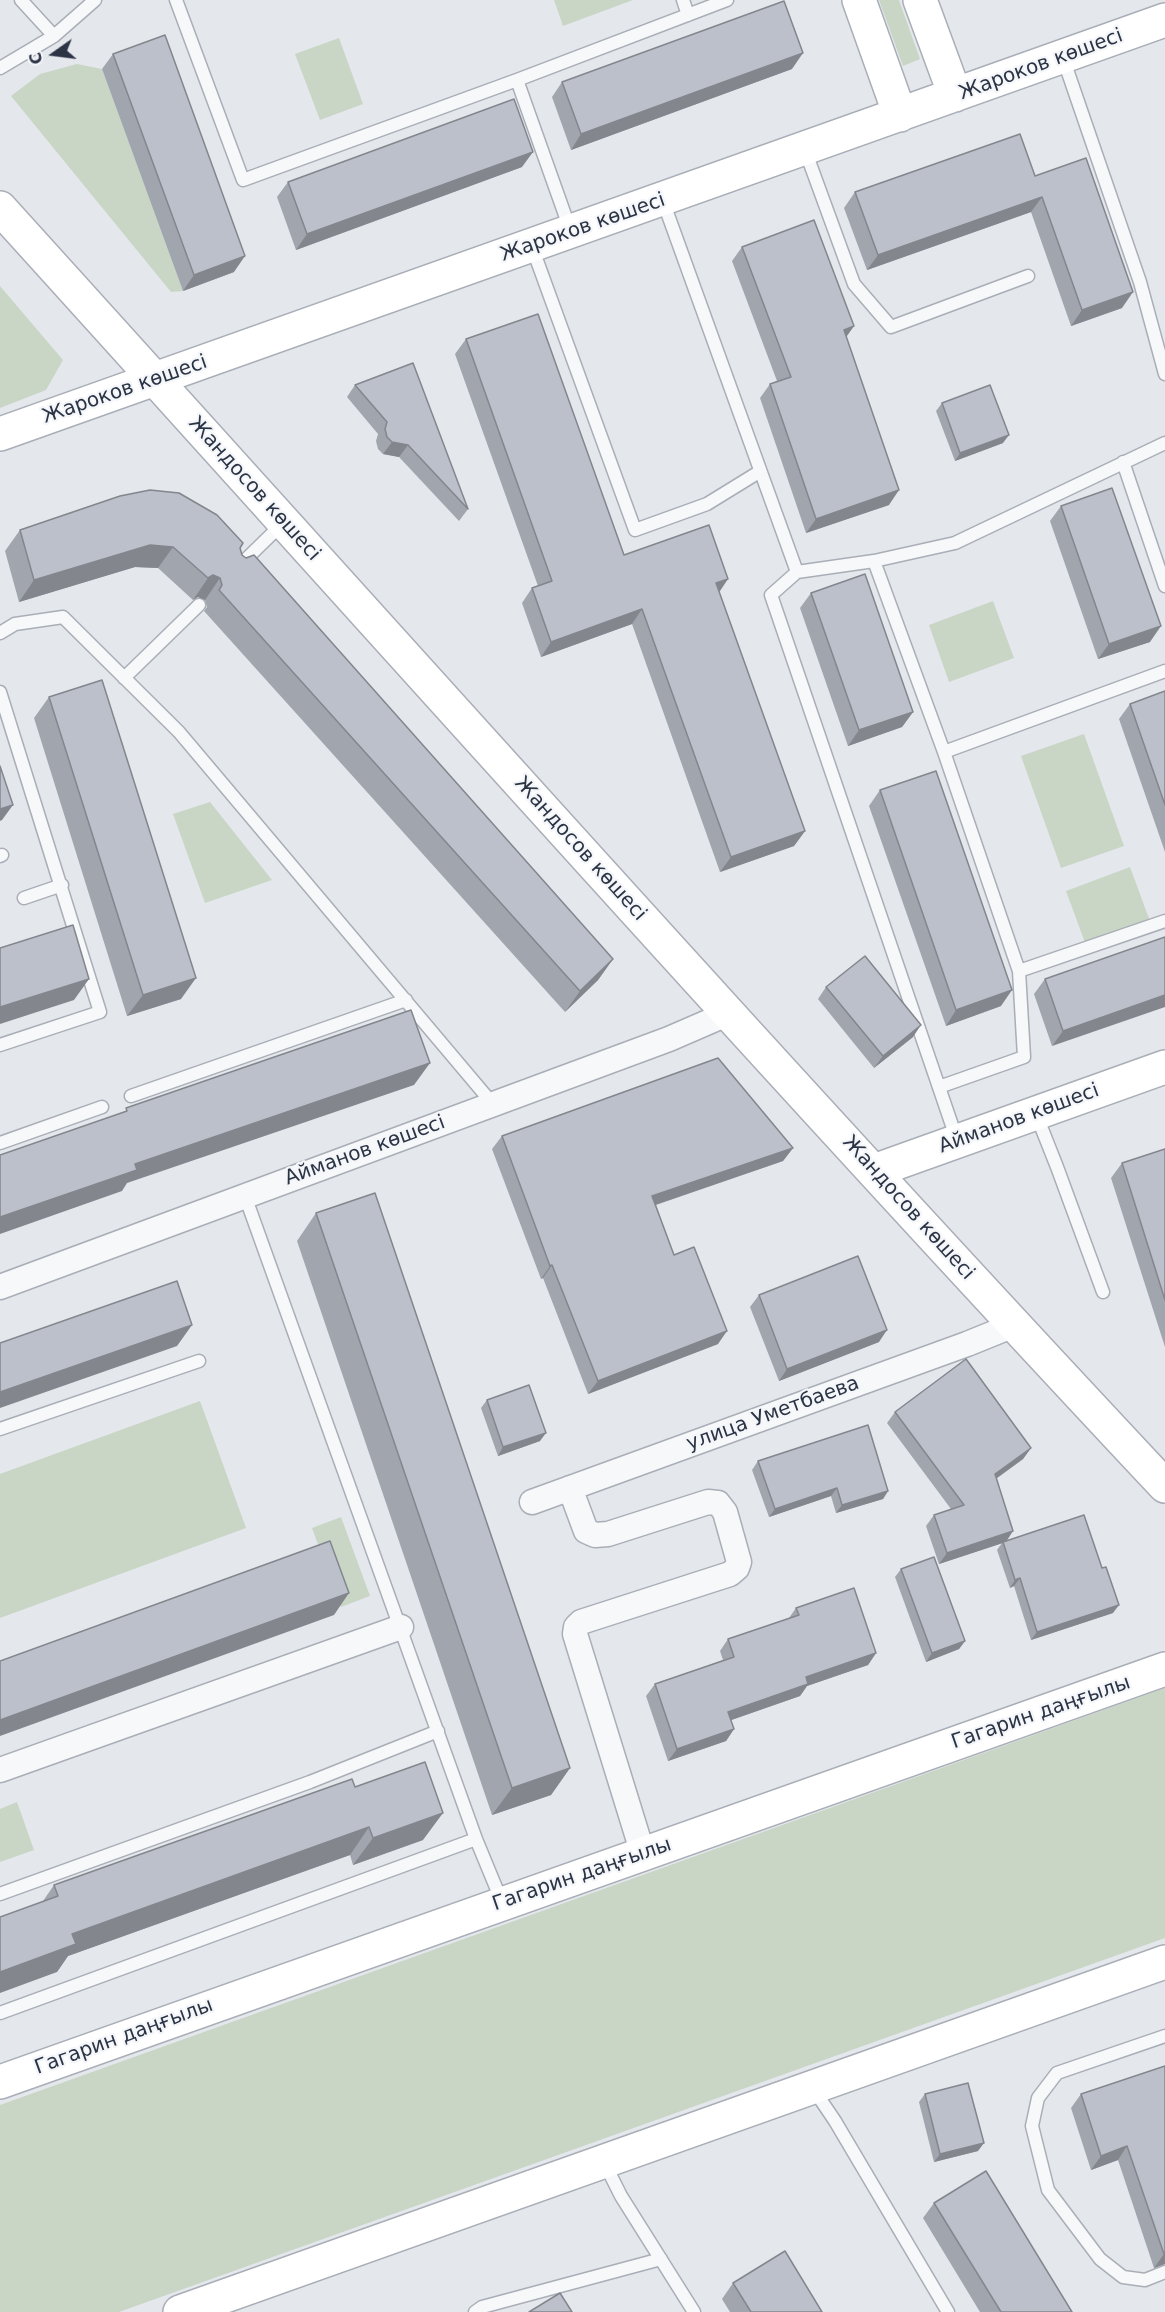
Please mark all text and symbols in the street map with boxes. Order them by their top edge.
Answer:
north arrow [24,24,84,84]
street label: Жароков көшесі [956,24,1126,106]
text: С [25,50,47,66]
street label: Жароков көшесі [497,189,669,267]
street label: Жароков көшесі [39,351,211,429]
street label: Жандосов көшесі [183,412,325,566]
street label: Жандосов көшесі [509,772,651,926]
street label: Айманов көшесі [936,1079,1102,1159]
street label: Айманов көшесі [282,1111,448,1191]
street label: Жандосов көшесі [837,1131,979,1285]
street label: улица Уметбаева [683,1372,863,1456]
street label: Гагарин даңғылы [948,1671,1134,1755]
street label: Гагарин даңғылы [489,1833,675,1917]
street label: Гагарин даңғылы [32,1994,216,2080]

